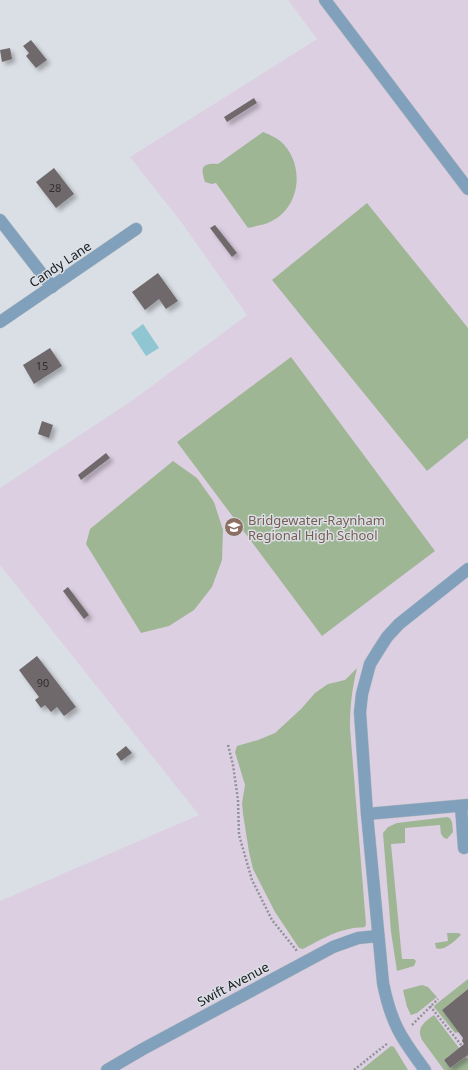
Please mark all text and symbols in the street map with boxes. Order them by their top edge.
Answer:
house number: 28 [49,180,61,195]
street label: Candy Lane [26,237,94,291]
house number: 15 [36,358,48,373]
place label: Bridgewater-Raynham Regional High School [248,511,385,544]
school or university icon: Bridgewater-Raynham Regional High School [223,516,245,538]
house number: 90 [37,675,49,690]
street label: Swift Avenue [194,958,272,1010]

